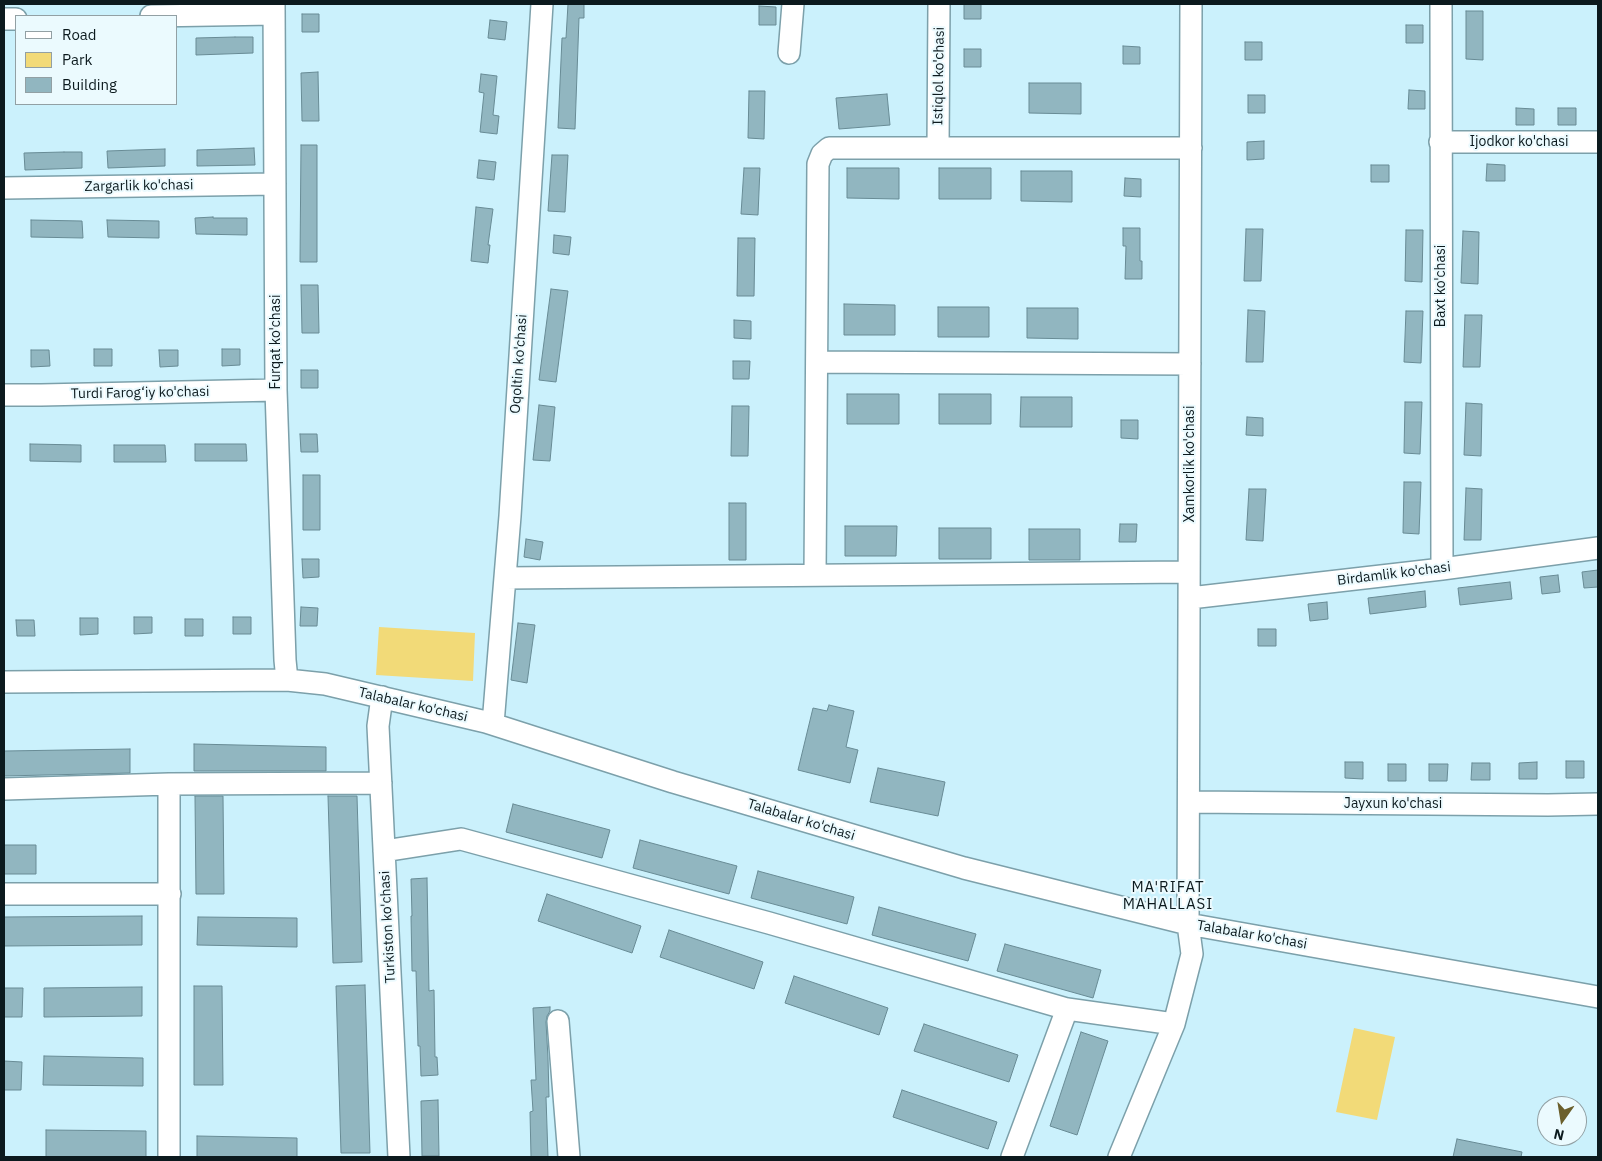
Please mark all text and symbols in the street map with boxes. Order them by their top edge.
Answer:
legend [15,15,178,105]
text: Road [62,25,97,44]
street label: Istiqlol ko'chasi [930,27,948,125]
text: Park [62,50,92,69]
text: Building [62,75,117,94]
street label: Ijodkor ko'chasi [1469,134,1569,150]
street label: Zargarlik ko'chasi [84,177,194,195]
street label: Baxt ko'chasi [1433,245,1449,327]
street label: Furqat ko'chasi [268,295,284,389]
street label: Oqoltin ko'chasi [507,314,531,414]
street label: Turdi Farog‘iy ko'chasi [70,383,210,403]
street label: Xamkorlik ko'chasi [1182,406,1198,522]
street label: Birdamlik ko'chasi [1336,559,1452,589]
street label: Talabalar ko'chasi [357,684,469,726]
street label: Talabalar ko'chasi [745,796,857,844]
street label: Jayxun ko'chasi [1344,796,1442,812]
street label: Turkiston ko'chasi [377,870,399,984]
district label: MA'RIFAT MAHALLASI [1122,879,1214,914]
street label: Talabalar ko'chasi [1196,917,1308,953]
north arrow [1537,1096,1587,1146]
text: N [1552,1125,1566,1145]

